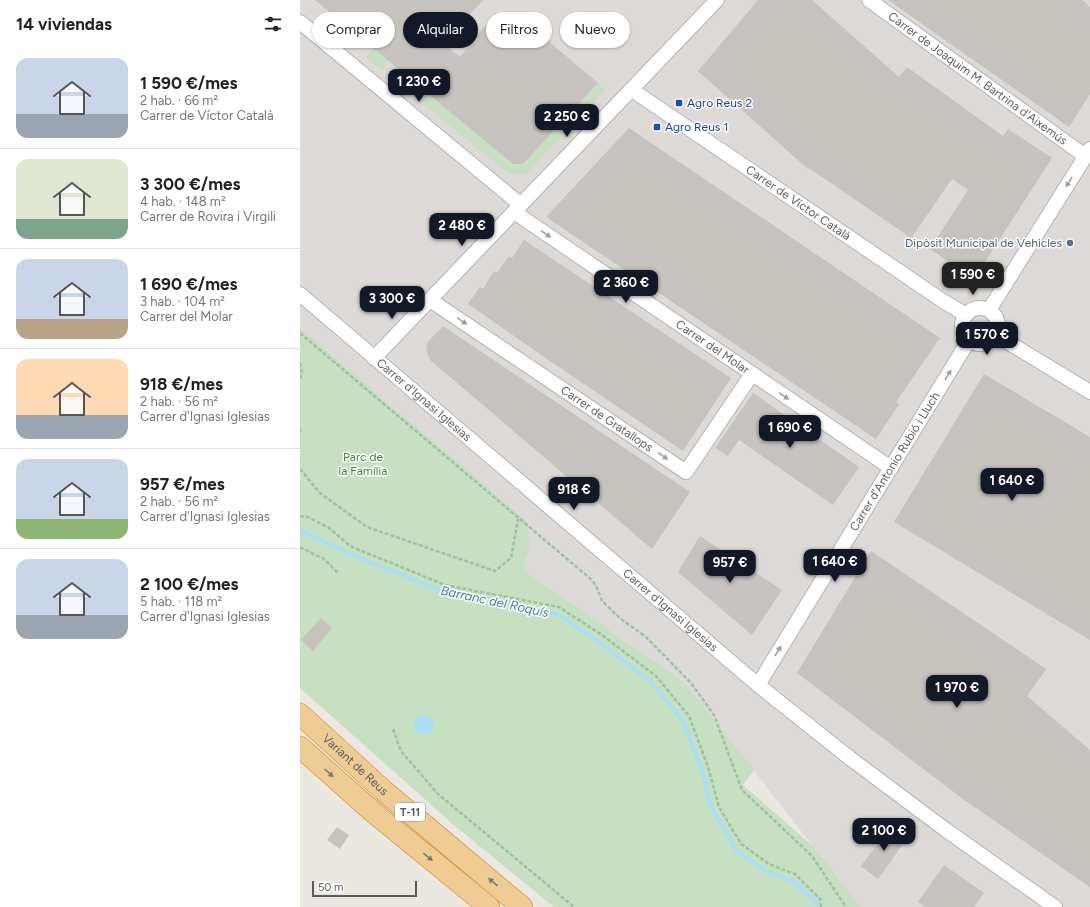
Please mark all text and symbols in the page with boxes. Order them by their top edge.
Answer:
street label: Carrer de Joaquim M. Bartrina d'Aixemús [885,9,1070,148]
chip: Comprar [312,12,395,48]
chip: Alquilar [403,12,478,48]
chip: Filtros [486,12,552,48]
chip: Nuevo [560,12,630,48]
icon: filters [262,13,284,35]
text: 14 viviendas [16,14,112,34]
pin: 1 230 € [382,69,456,103]
text: 1 590 €/mes [140,73,237,93]
icon: home [48,74,96,122]
text: 1 230 € [397,74,441,89]
text: 2 hab. · 66 m² [140,93,218,108]
place label: Agro Reus 2 [687,96,752,110]
marker: Agro Reus 2 [674,98,684,108]
pin: 2 250 € [530,104,604,138]
text: Carrer de Víctor Català [140,108,274,123]
text: 2 250 € [544,109,590,124]
place label: Agro Reus 1 [665,120,728,134]
marker: Agro Reus 1 [652,122,662,132]
street label: Carrer de Víctor Català [743,162,853,243]
text: 3 300 €/mes [140,174,240,194]
icon: home [48,175,96,223]
one-way arrow [1066,176,1073,188]
text: 4 hab. · 148 m² [140,194,226,209]
text: Carrer de Rovira i Virgili [140,209,276,224]
pin: 2 480 € [425,213,499,247]
text: 2 480 € [438,218,486,233]
one-way arrow [541,230,551,238]
place label: Dipòsit Municipal de Vehicles [905,236,1062,250]
marker: Dipòsit Municipal de Vehicles [1065,238,1075,248]
pin: 1 590 € [936,262,1010,296]
text: 1 590 € [951,267,995,282]
pin: 2 360 € [589,270,663,304]
text: 1 690 €/mes [140,274,237,294]
icon: home [48,275,96,323]
text: 2 360 € [603,275,649,290]
pin: 3 300 € [355,286,429,320]
text: 3 300 € [369,291,415,306]
text: 3 hab. · 104 m² [140,294,225,309]
text: Carrer del Molar [140,309,233,324]
one-way arrow [457,317,467,325]
street label: Carrer del Molar [673,317,752,377]
pin: 1 570 € [950,322,1024,356]
text: 1 570 € [965,327,1009,342]
street label: Carrer d'Ignasi Iglesias [374,356,474,444]
one-way arrow [944,370,952,380]
text: 918 €/mes [140,374,223,394]
icon: home [48,375,96,423]
street label: Carrer de Gratallops [558,383,656,455]
street label: Carrer d'Antonio Rubió i Lluch [847,389,943,534]
one-way arrow [779,392,790,399]
text: 2 hab. · 56 m² [140,394,218,409]
text: Carrer d'Ignasi Iglesias [140,409,270,424]
pin: 1 690 € [753,415,827,449]
text: 1 690 € [768,420,812,435]
park label: Parc de la Família [339,450,387,478]
one-way arrow [658,452,668,460]
pin: 1 640 € [975,468,1049,502]
text: 1 640 € [990,473,1034,488]
text: 957 €/mes [140,474,225,494]
icon: home [48,475,96,523]
pin: 918 € [546,477,602,511]
text: 918 € [557,482,591,497]
text: 2 hab. · 56 m² [140,494,218,509]
text: Carrer d'Ignasi Iglesias [140,509,270,524]
pin: 1 640 € [798,549,872,583]
pin: 957 € [702,550,758,584]
text: 1 640 € [813,554,857,569]
text: 957 € [713,555,747,570]
street label: Carrer d'Ignasi Iglesias [620,566,721,655]
text: 2 100 €/mes [140,574,238,594]
icon: home [48,575,96,623]
water label: Barranc del Roquís [439,583,550,620]
text: 5 hab. · 118 m² [140,594,222,609]
text: Carrer d'Ignasi Iglesias [140,609,270,624]
one-way arrow [774,646,782,656]
pin: 1 970 € [920,675,994,709]
text: 1 970 € [935,680,979,695]
street label: Variant de Reus [320,731,391,799]
one-way arrow [324,768,334,778]
road number: T-11 [395,803,425,821]
pin: 2 100 € [847,818,921,852]
text: 2 100 € [861,823,907,838]
one-way arrow [423,853,433,862]
one-way arrow [487,877,498,886]
scale bar [312,879,417,898]
text: 50 m [318,881,343,894]

